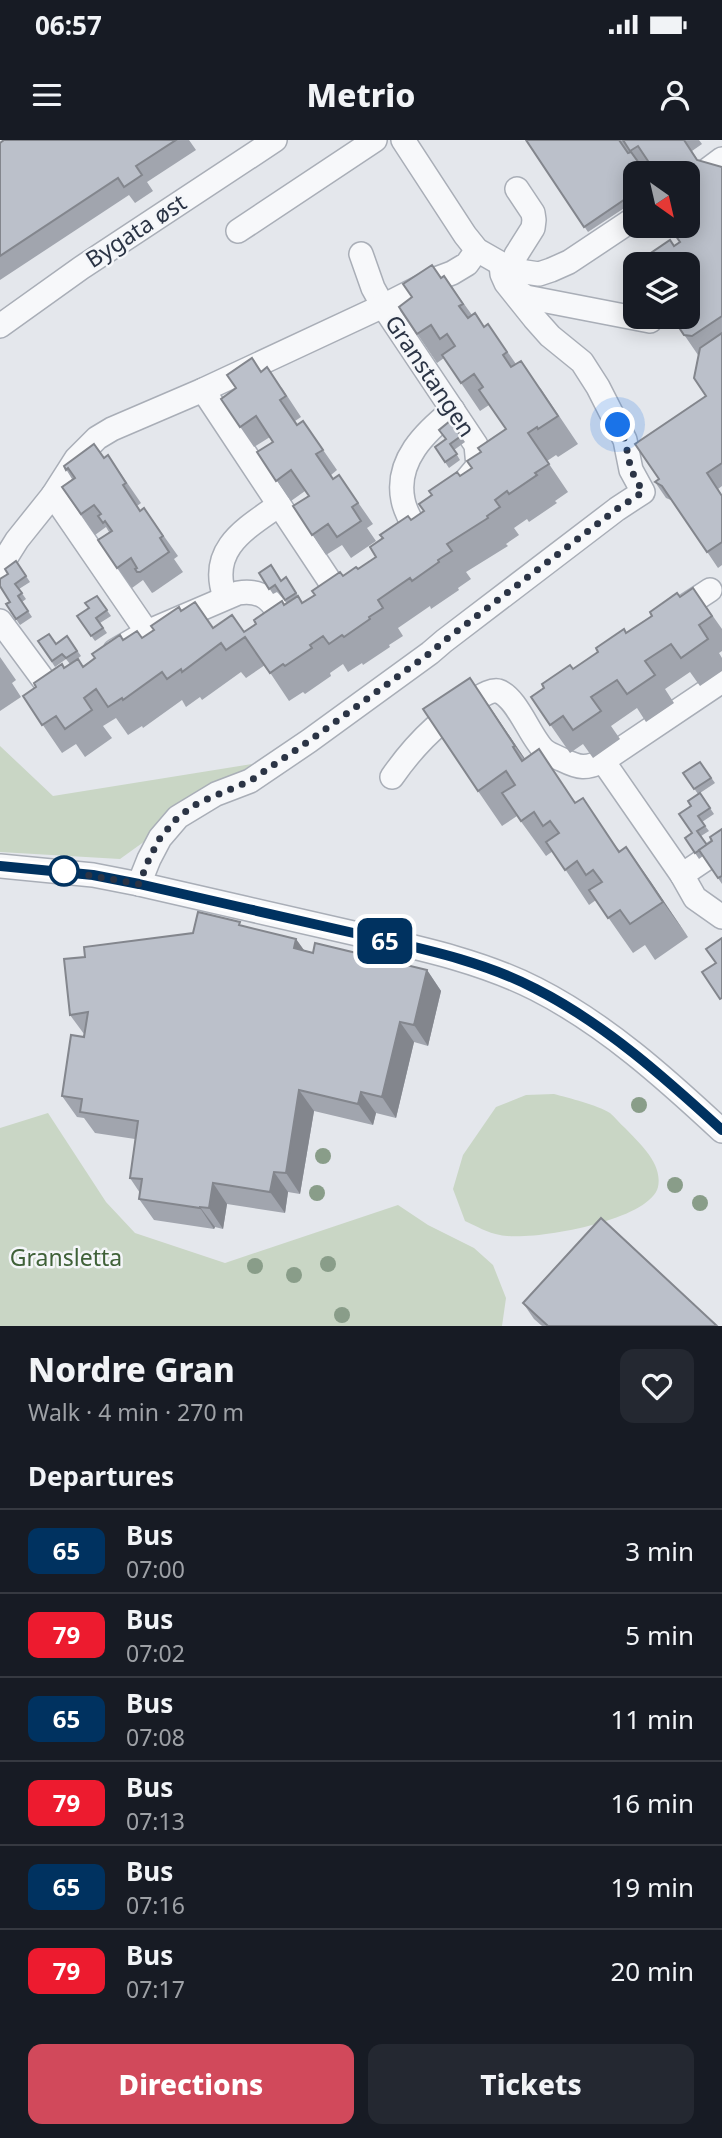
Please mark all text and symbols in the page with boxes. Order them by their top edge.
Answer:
text: 06:57 [35,7,102,43]
text: Metrio [307,73,415,116]
icon: menu [28,76,66,114]
icon: person [656,76,694,114]
north arrow [623,161,700,238]
map controls [623,161,700,329]
street label: Bygata øst [79,186,192,275]
button: layers [623,252,700,329]
street label: Granstangen [378,308,483,443]
your location [600,407,635,442]
unlabelled marker [49,856,79,886]
line badge: 65 [354,918,416,964]
text: 65 [371,924,399,957]
park label: Gransletta [10,1241,122,1273]
text: Nordre Gran [28,1347,235,1392]
button: heart [620,1349,694,1423]
text: Walk · 4 min · 270 m [28,1396,244,1428]
text: Departures [28,1458,174,1494]
text: Bus [126,1517,173,1553]
text: 3 min [625,1533,694,1569]
text: 65 [53,1534,80,1567]
text: 07:00 [126,1553,185,1585]
text: Bus [126,1601,173,1637]
text: 5 min [625,1617,694,1653]
text: 79 [53,1618,80,1651]
text: 07:02 [126,1637,185,1669]
text: Bus [126,1685,173,1721]
text: 11 min [610,1701,694,1737]
text: 65 [53,1702,80,1735]
text: 07:08 [126,1721,185,1753]
text: Bus [126,1769,173,1805]
text: 16 min [610,1785,694,1821]
text: 79 [53,1786,80,1819]
text: 07:13 [126,1805,185,1837]
text: Bus [126,1853,173,1889]
text: 19 min [610,1869,694,1905]
text: 65 [53,1870,80,1903]
text: 07:16 [126,1889,185,1921]
text: Bus [126,1937,173,1973]
text: 20 min [610,1953,694,1989]
text: 79 [53,1954,80,1987]
text: 07:17 [126,1973,185,2005]
button: Directions [28,2044,354,2124]
button: Tickets [368,2044,694,2124]

